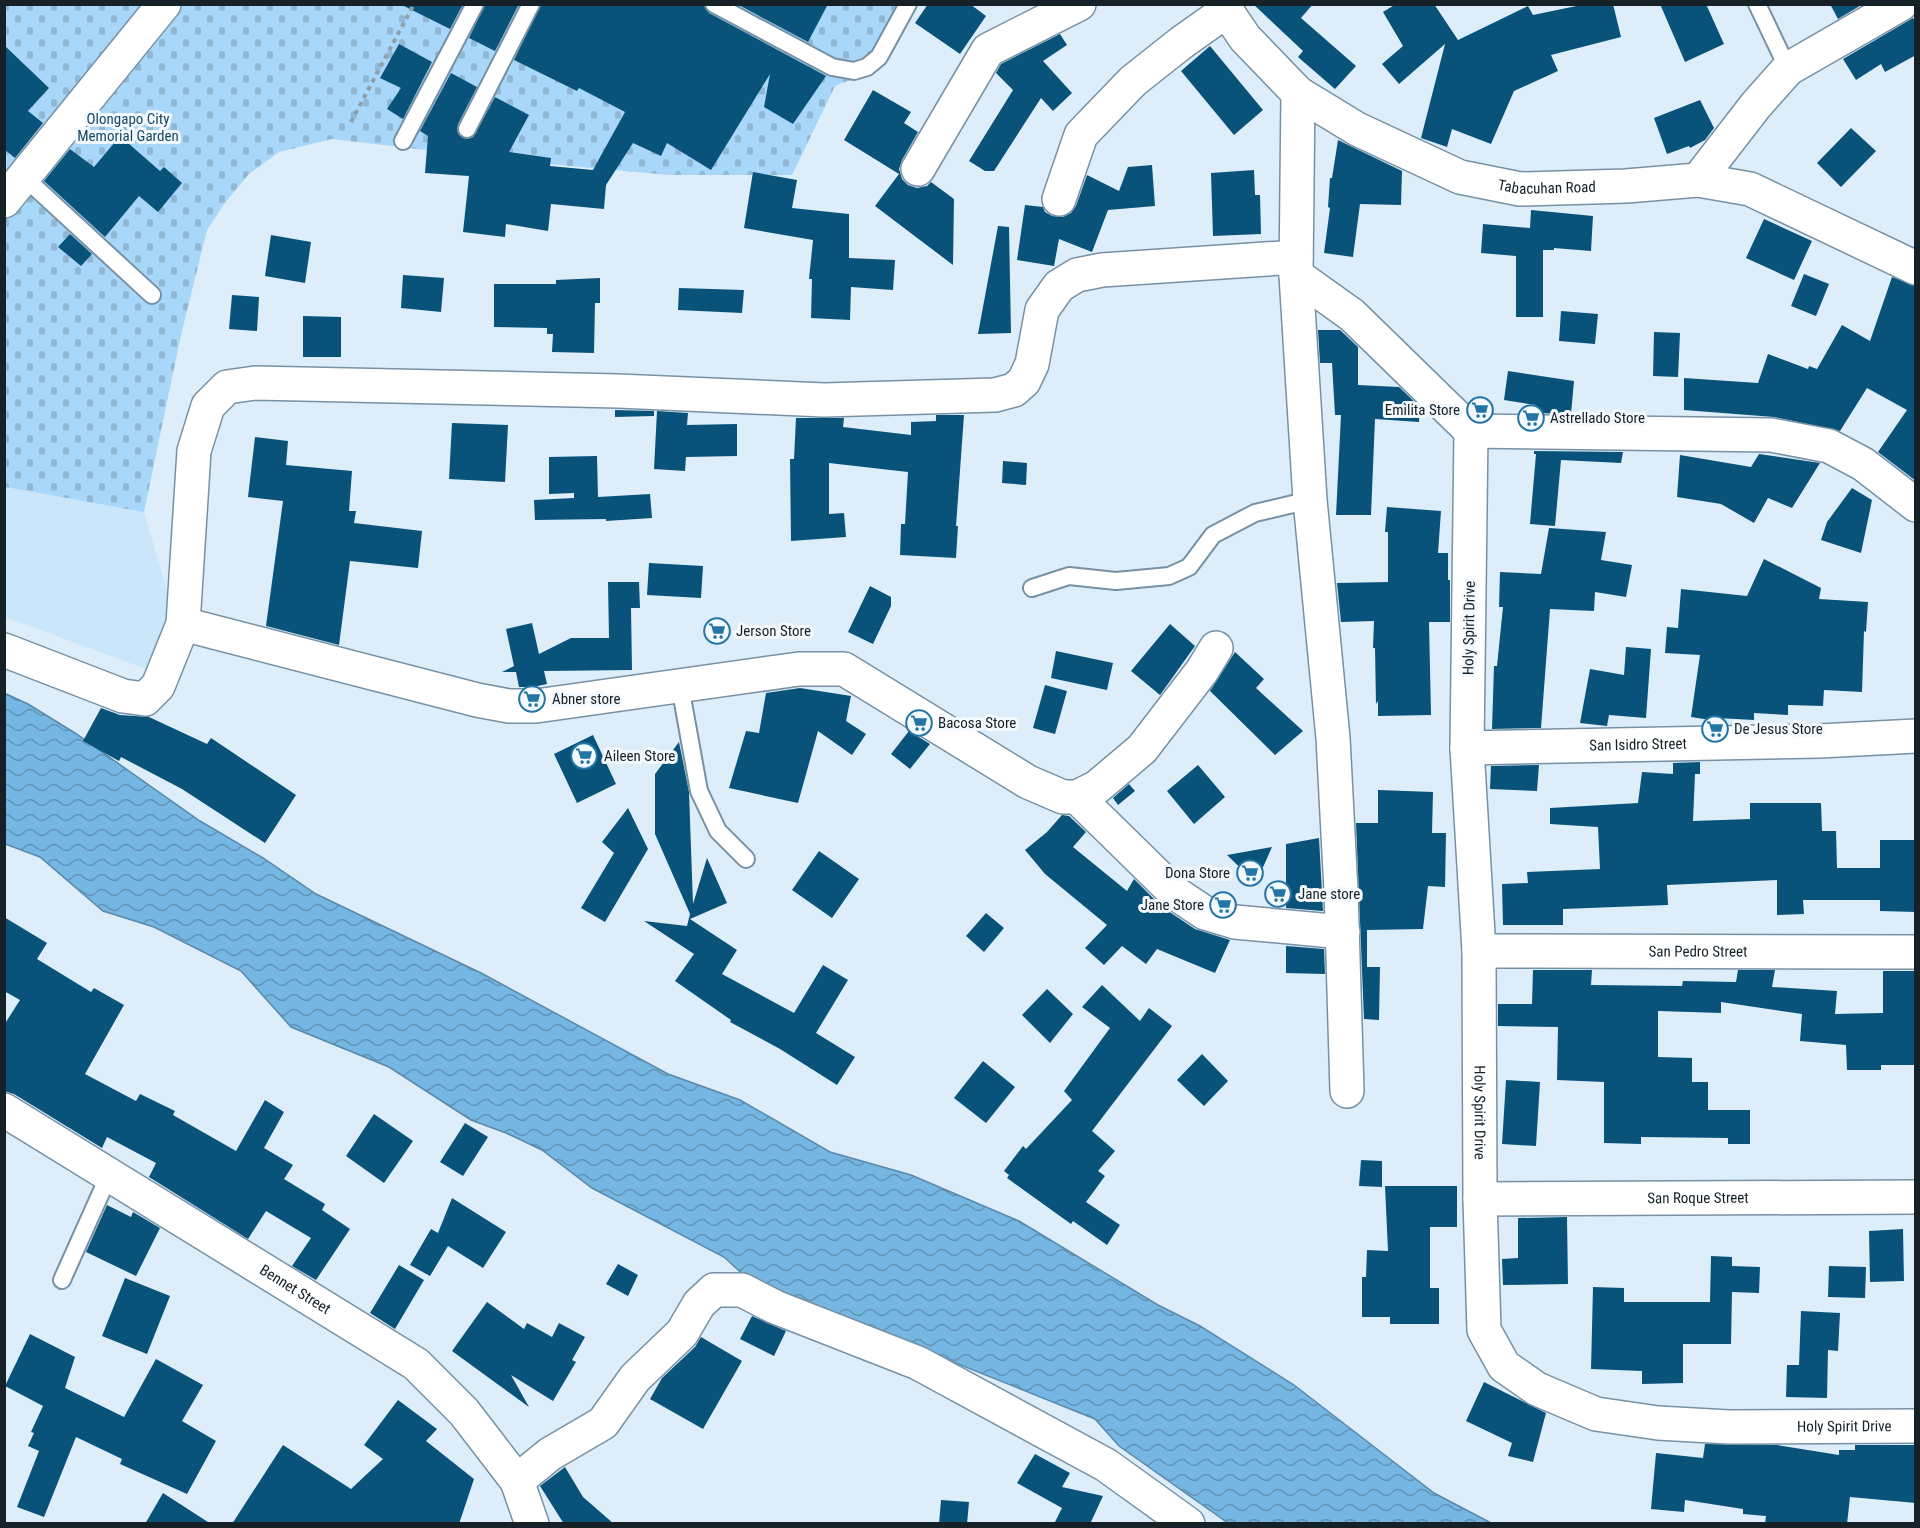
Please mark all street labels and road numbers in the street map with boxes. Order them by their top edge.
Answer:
street label: Tabacuhan Road [1496,176,1596,198]
street label: Holy Spirit Drive [1459,581,1479,675]
street label: San Isidro Street [1589,735,1687,755]
street label: San Pedro Street [1648,942,1748,961]
street label: Holy Spirit Drive [1470,1065,1489,1160]
street label: San Roque Street [1647,1189,1749,1207]
street label: Bennet Street [256,1261,334,1318]
street label: Holy Spirit Drive [1797,1417,1892,1436]

